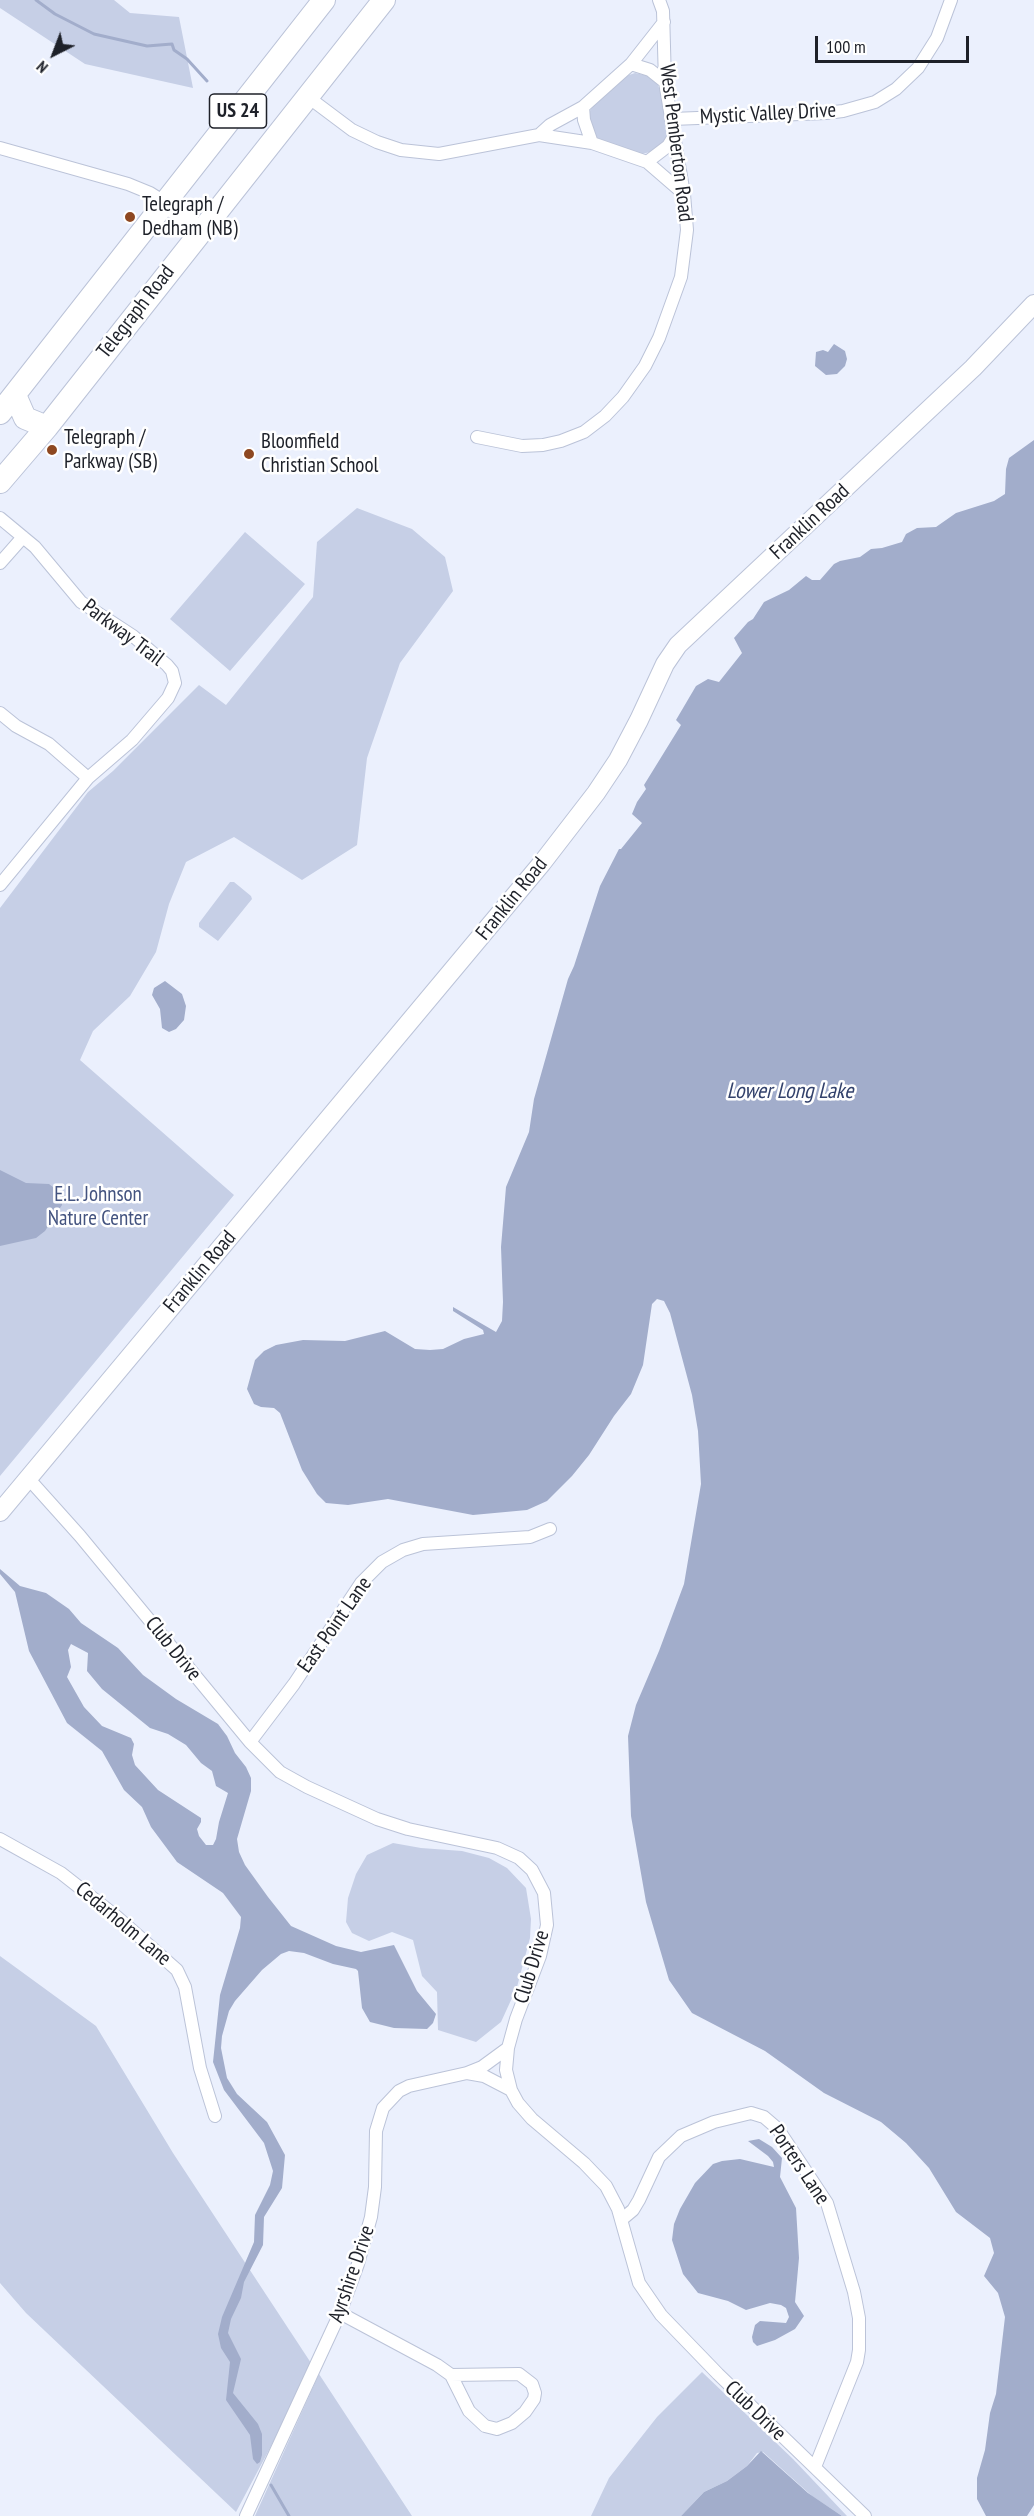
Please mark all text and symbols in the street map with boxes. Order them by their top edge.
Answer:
north arrow [24,24,84,84]
scale bar [818,24,972,62]
text: 100 m [826,35,866,58]
text: N [32,57,52,78]
street label: West Pemberton Road [654,63,698,223]
road number: US 24 [210,94,266,128]
street label: Mystic Valley Drive [699,98,837,130]
place label: Telegraph / Dedham (NB) [142,192,238,242]
marker: Telegraph / Dedham (NB) [123,210,137,224]
street label: Telegraph Road [92,260,180,364]
place label: Telegraph / Parkway (SB) [64,425,157,475]
place label: Bloomfield Christian School [261,429,378,479]
marker: Telegraph / Parkway (SB) [45,443,59,457]
marker: Bloomfield Christian School [242,447,256,461]
street label: Franklin Road [765,479,855,565]
street label: Parkway Trail [77,594,169,672]
street label: Franklin Road [471,853,553,945]
water label: Lower Long Lake [727,1079,853,1105]
park label: E.L. Johnson Nature Center [48,1182,148,1232]
street label: Franklin Road [158,1226,242,1318]
street label: East Point Lane [293,1572,377,1678]
street label: Club Drive [139,1612,207,1686]
street label: Cedarholm Lane [70,1877,176,1971]
street label: Club Drive [509,1927,555,2007]
street label: Porters Lane [763,2120,835,2210]
street label: Ayrshire Drive [324,2222,380,2326]
street label: Club Drive [719,2376,791,2446]

